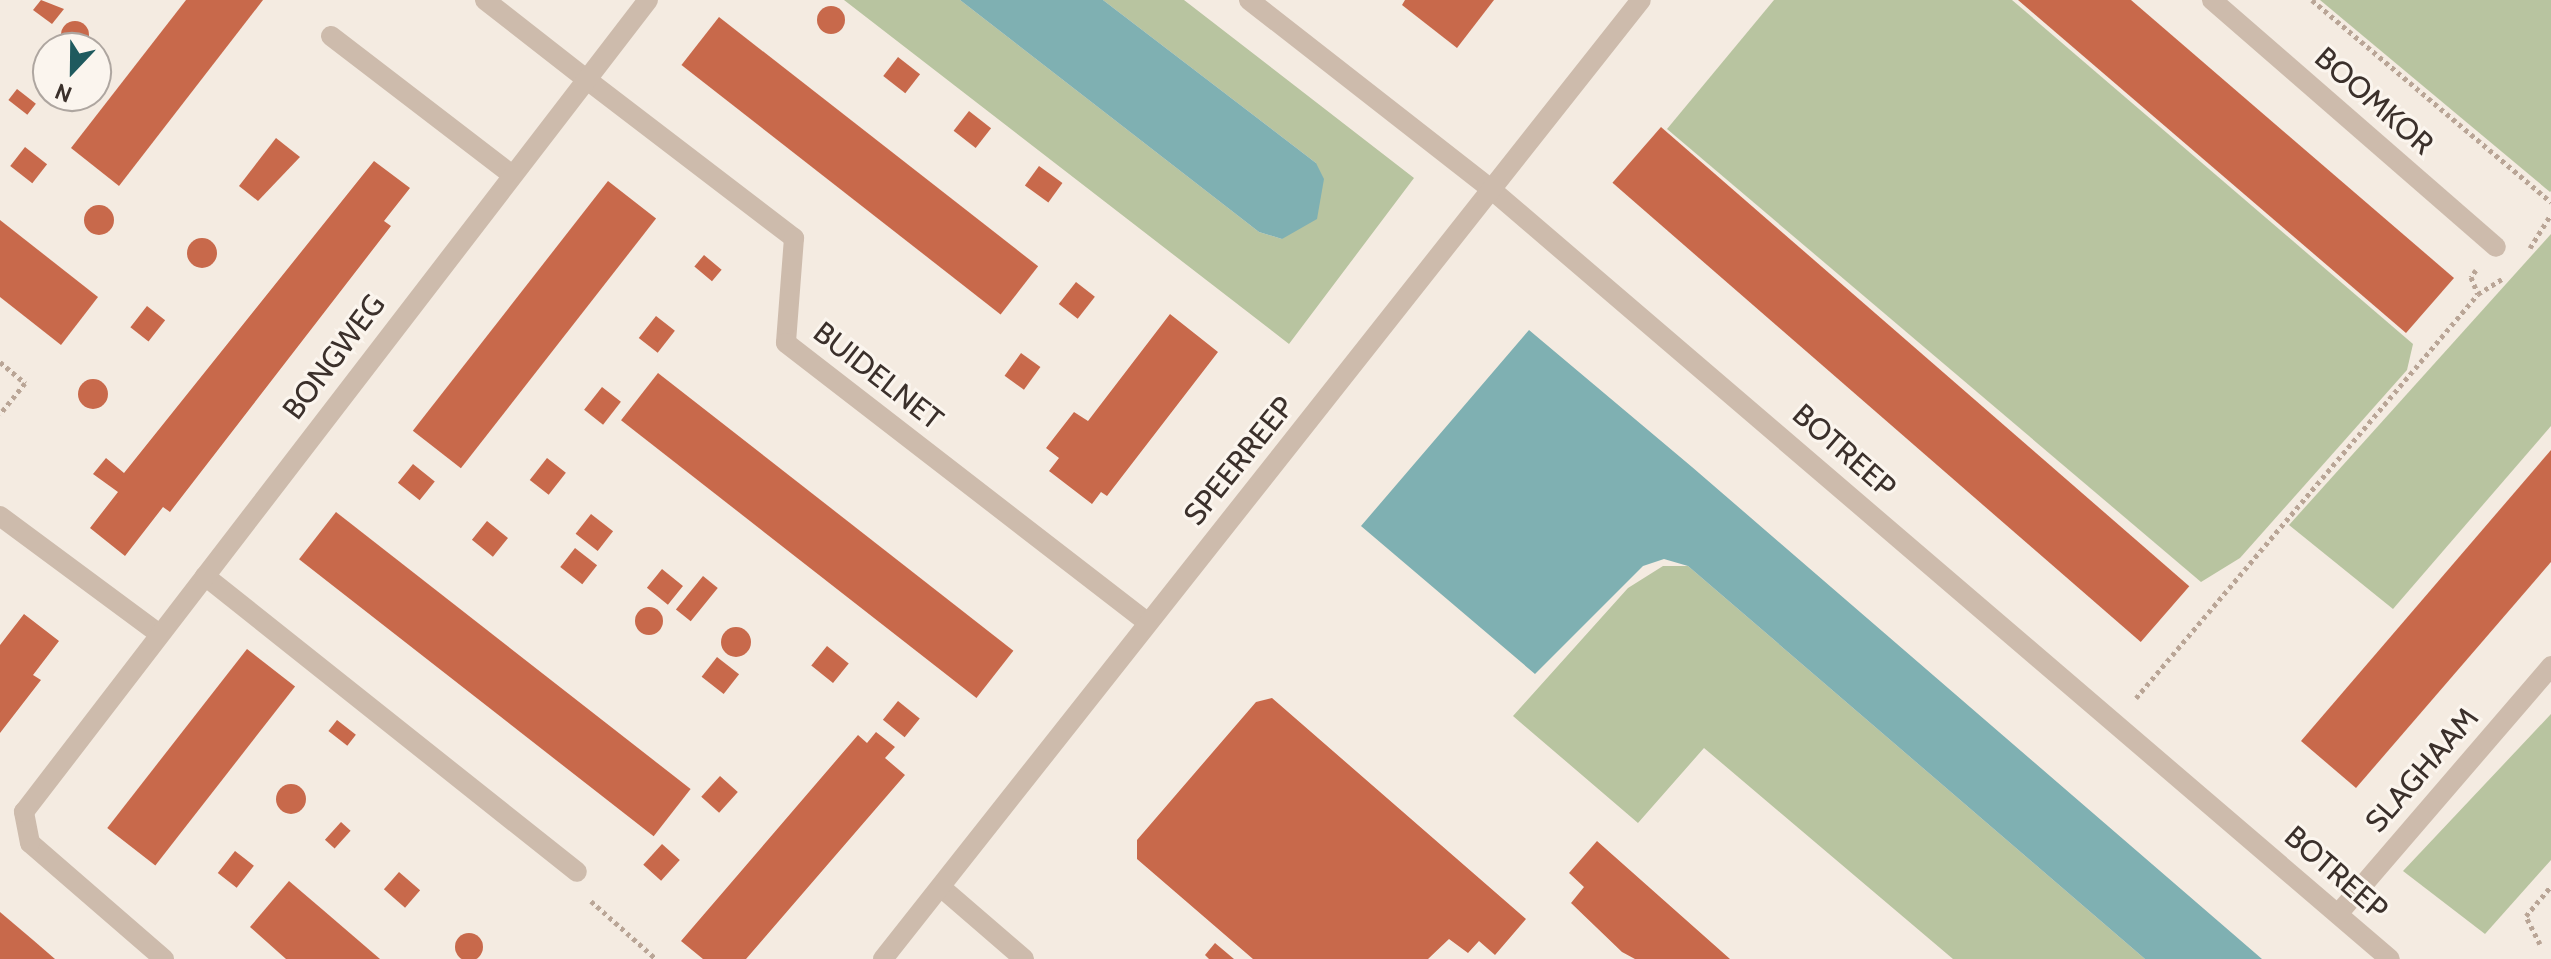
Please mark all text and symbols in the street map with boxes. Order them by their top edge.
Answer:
north arrow [32,32,112,112]
street label: BOOMKOR [2307,40,2441,162]
text: N [51,77,76,108]
street label: BONGWEG [275,287,393,427]
street label: BUIDELNET [806,314,950,438]
street label: SPEERREEP [1176,390,1302,532]
street label: BOTREEP [1785,396,1903,506]
street label: SLAGHAAM [2358,700,2486,840]
street label: BOTREEP [2277,818,2395,928]

